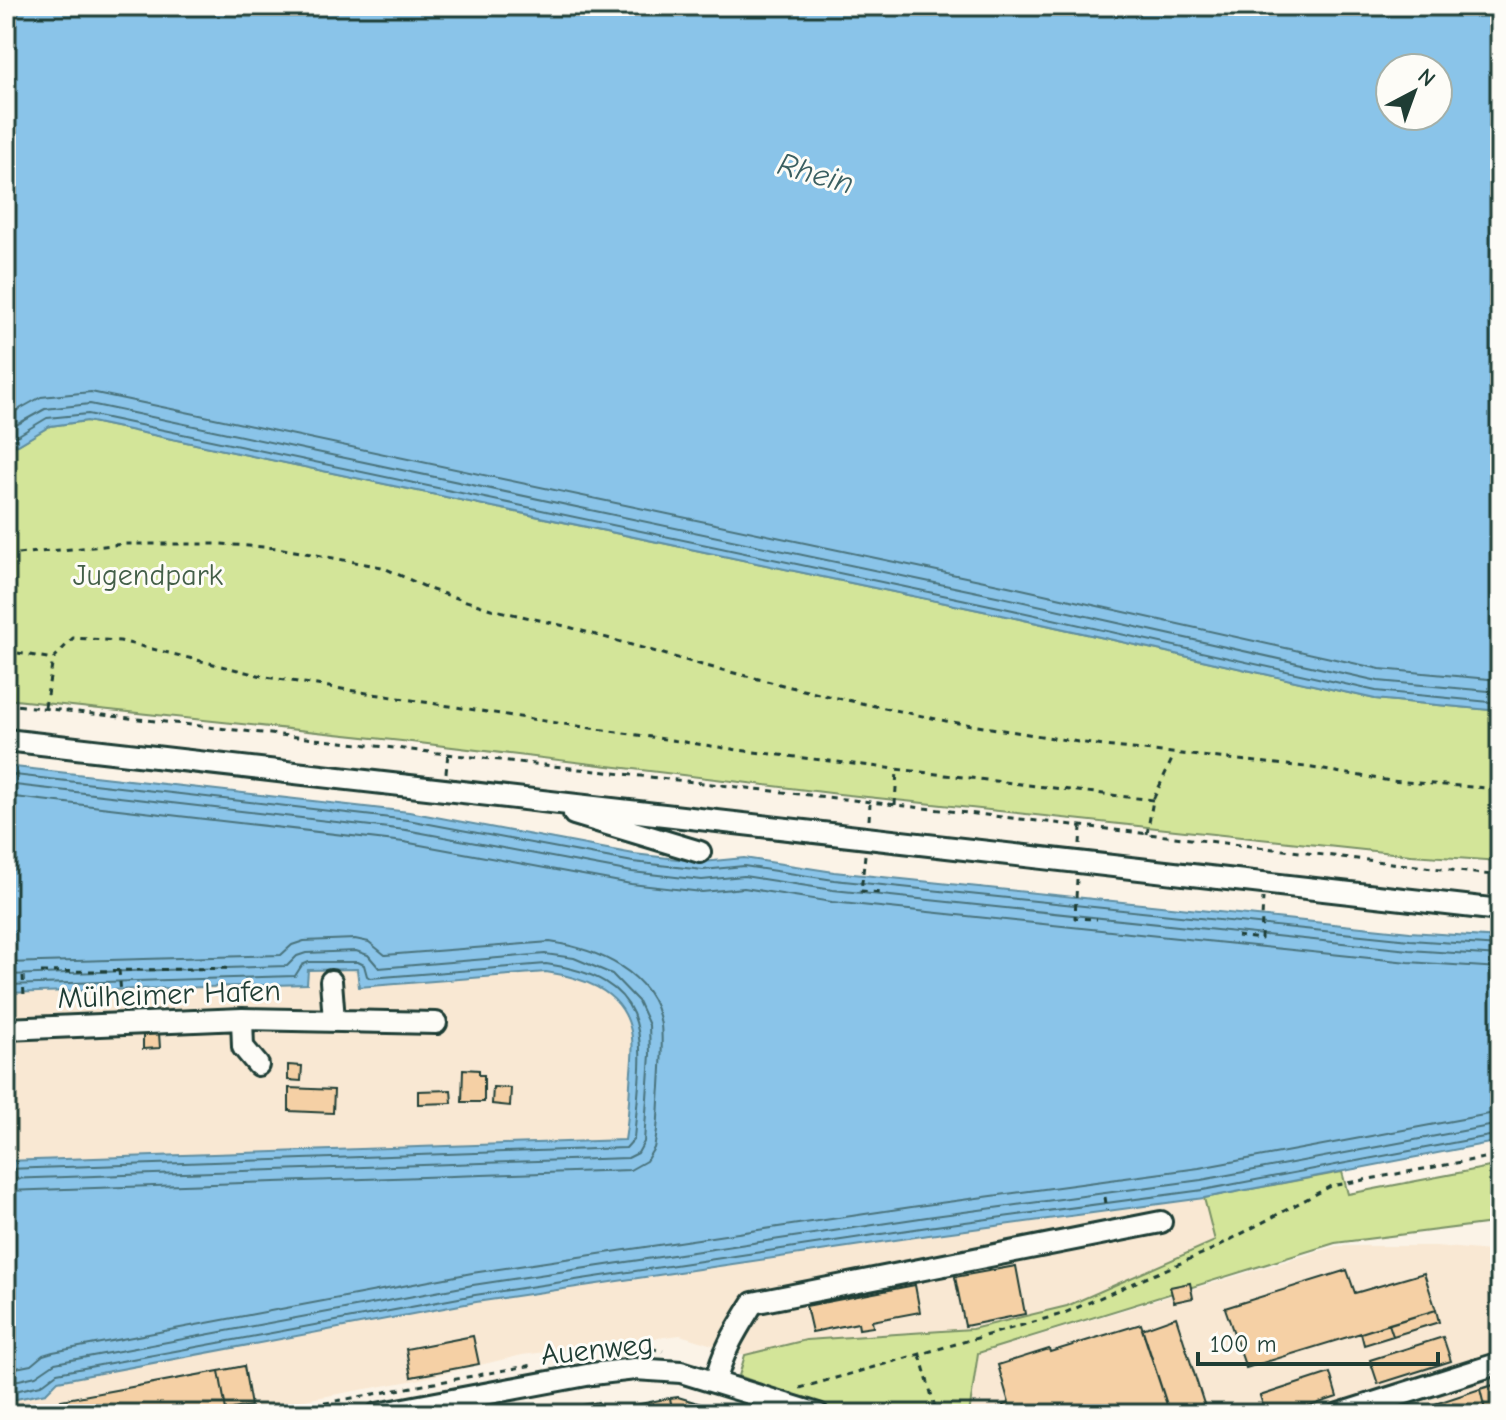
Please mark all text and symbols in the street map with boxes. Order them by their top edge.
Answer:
north arrow [1374,52,1454,132]
text: N [1413,63,1440,92]
water label: Rhein [774,145,858,202]
park label: Jugendpark [73,558,224,593]
street label: Mülheimer Hafen [57,973,281,1016]
scale bar [1198,1316,1438,1366]
street label: Auenweg [539,1326,655,1373]
text: 100 m [1210,1330,1277,1358]

